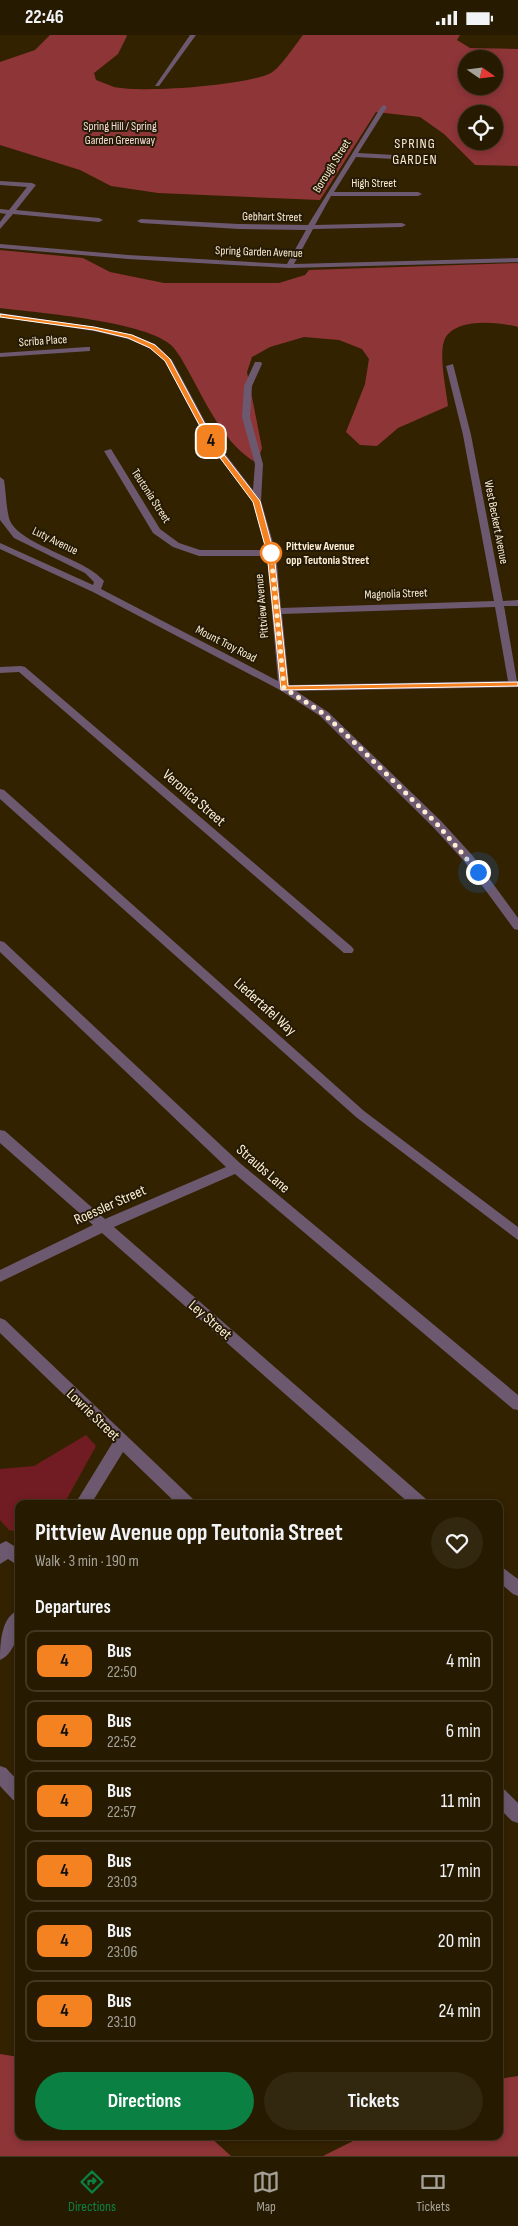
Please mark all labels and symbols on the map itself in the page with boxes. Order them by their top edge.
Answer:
north arrow [458,50,502,95]
park label: Spring Hill / Spring Garden Greenway [83,119,157,148]
district label: SPRING GARDEN [392,135,438,168]
street label: Borough Street [310,136,355,196]
street label: High Street [351,176,397,191]
street label: Gebhart Street [242,209,302,225]
street label: Spring Garden Avenue [215,243,303,261]
street label: Scriba Place [18,332,68,350]
line badge: 4 [195,425,227,457]
street label: Teutonia Street [128,466,174,526]
street label: West Beckert Avenue [481,479,512,565]
street label: Luty Avenue [30,524,80,559]
place label: Pittview Avenue opp Teutonia Street [286,539,369,568]
marker: Pittview Avenue opp Teutonia Street [260,542,282,564]
street label: Pittview Avenue [252,573,272,639]
street label: Magnolia Street [364,585,428,603]
street label: Mount Troy Road [193,622,259,666]
street label: Veronica Street [159,765,230,831]
your location [466,860,491,885]
street label: Liedertafel Way [230,974,300,1040]
street label: Straubs Lane [232,1141,294,1197]
street label: Roessler Street [71,1181,149,1229]
street label: Ley Street [184,1296,236,1344]
street label: Lowrie Street [62,1385,124,1445]

